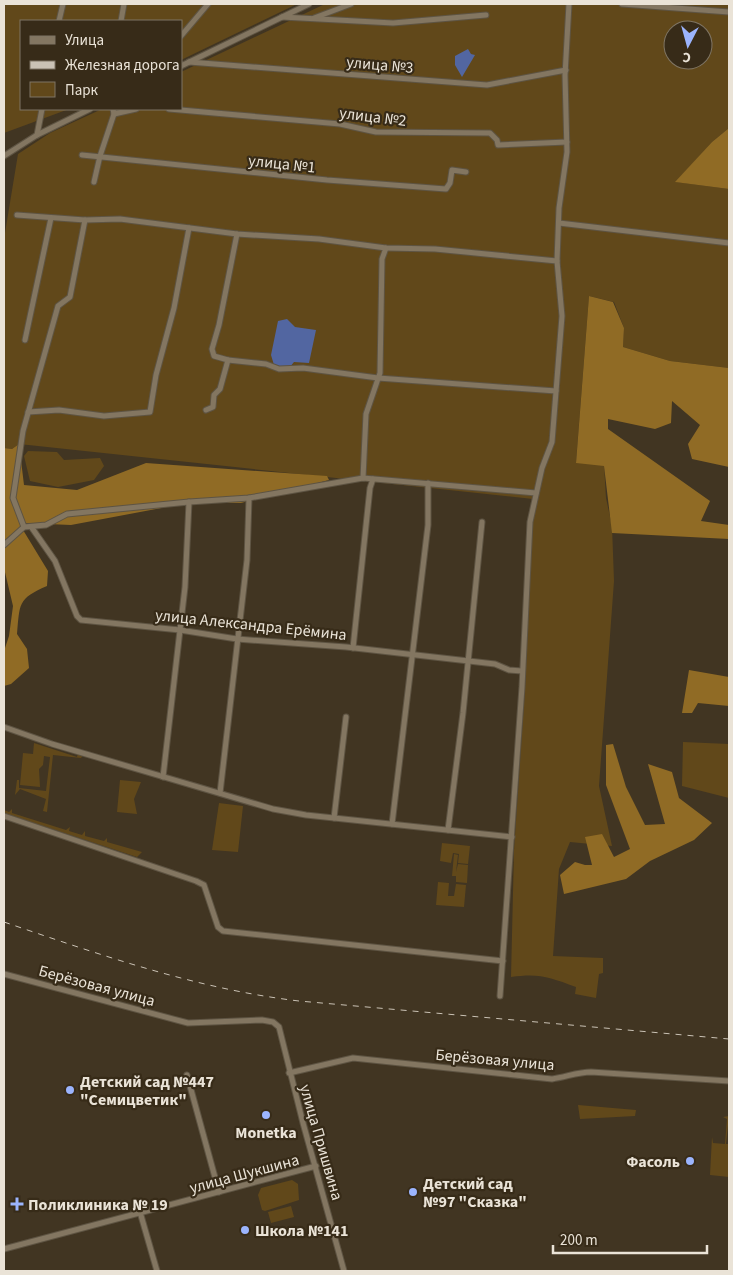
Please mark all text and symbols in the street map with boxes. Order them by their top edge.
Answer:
legend [20,20,182,110]
north arrow [663,20,713,70]
text: Улица [65,30,104,51]
text: С [682,47,692,67]
street label: улица №3 [345,51,414,79]
text: Железная дорога [65,55,180,76]
text: Парк [65,80,99,101]
street label: улица №2 [338,102,408,132]
street label: улица №1 [247,150,317,178]
street label: улица Александра Ерёмина [154,604,348,646]
street label: Берёзовая улица [36,960,157,1012]
street label: Берёзовая улица [434,1044,555,1076]
place label: Детский сад №447 "Семицветик" [80,1071,214,1111]
street label: улица Пришвина [294,1082,348,1203]
marker: Детский сад №447 "Семицветик" [64,1084,76,1096]
marker: Monetka [260,1109,272,1121]
place label: Monetka [235,1122,297,1144]
street label: улица Шукшина [187,1149,302,1199]
place label: Фасоль [626,1151,680,1173]
marker: Фасоль [684,1155,696,1167]
place label: Детский сад №97 "Сказка" [423,1173,527,1213]
marker: Детский сад №97 "Сказка" [407,1186,419,1198]
place label: Поликлиника № 19 [28,1194,168,1216]
marker: Поликлиника № 19 [10,1197,24,1211]
place label: Школа №141 [255,1220,348,1242]
scale bar [553,1222,707,1254]
marker: Школа №141 [239,1224,251,1236]
text: 200 m [560,1230,598,1251]

